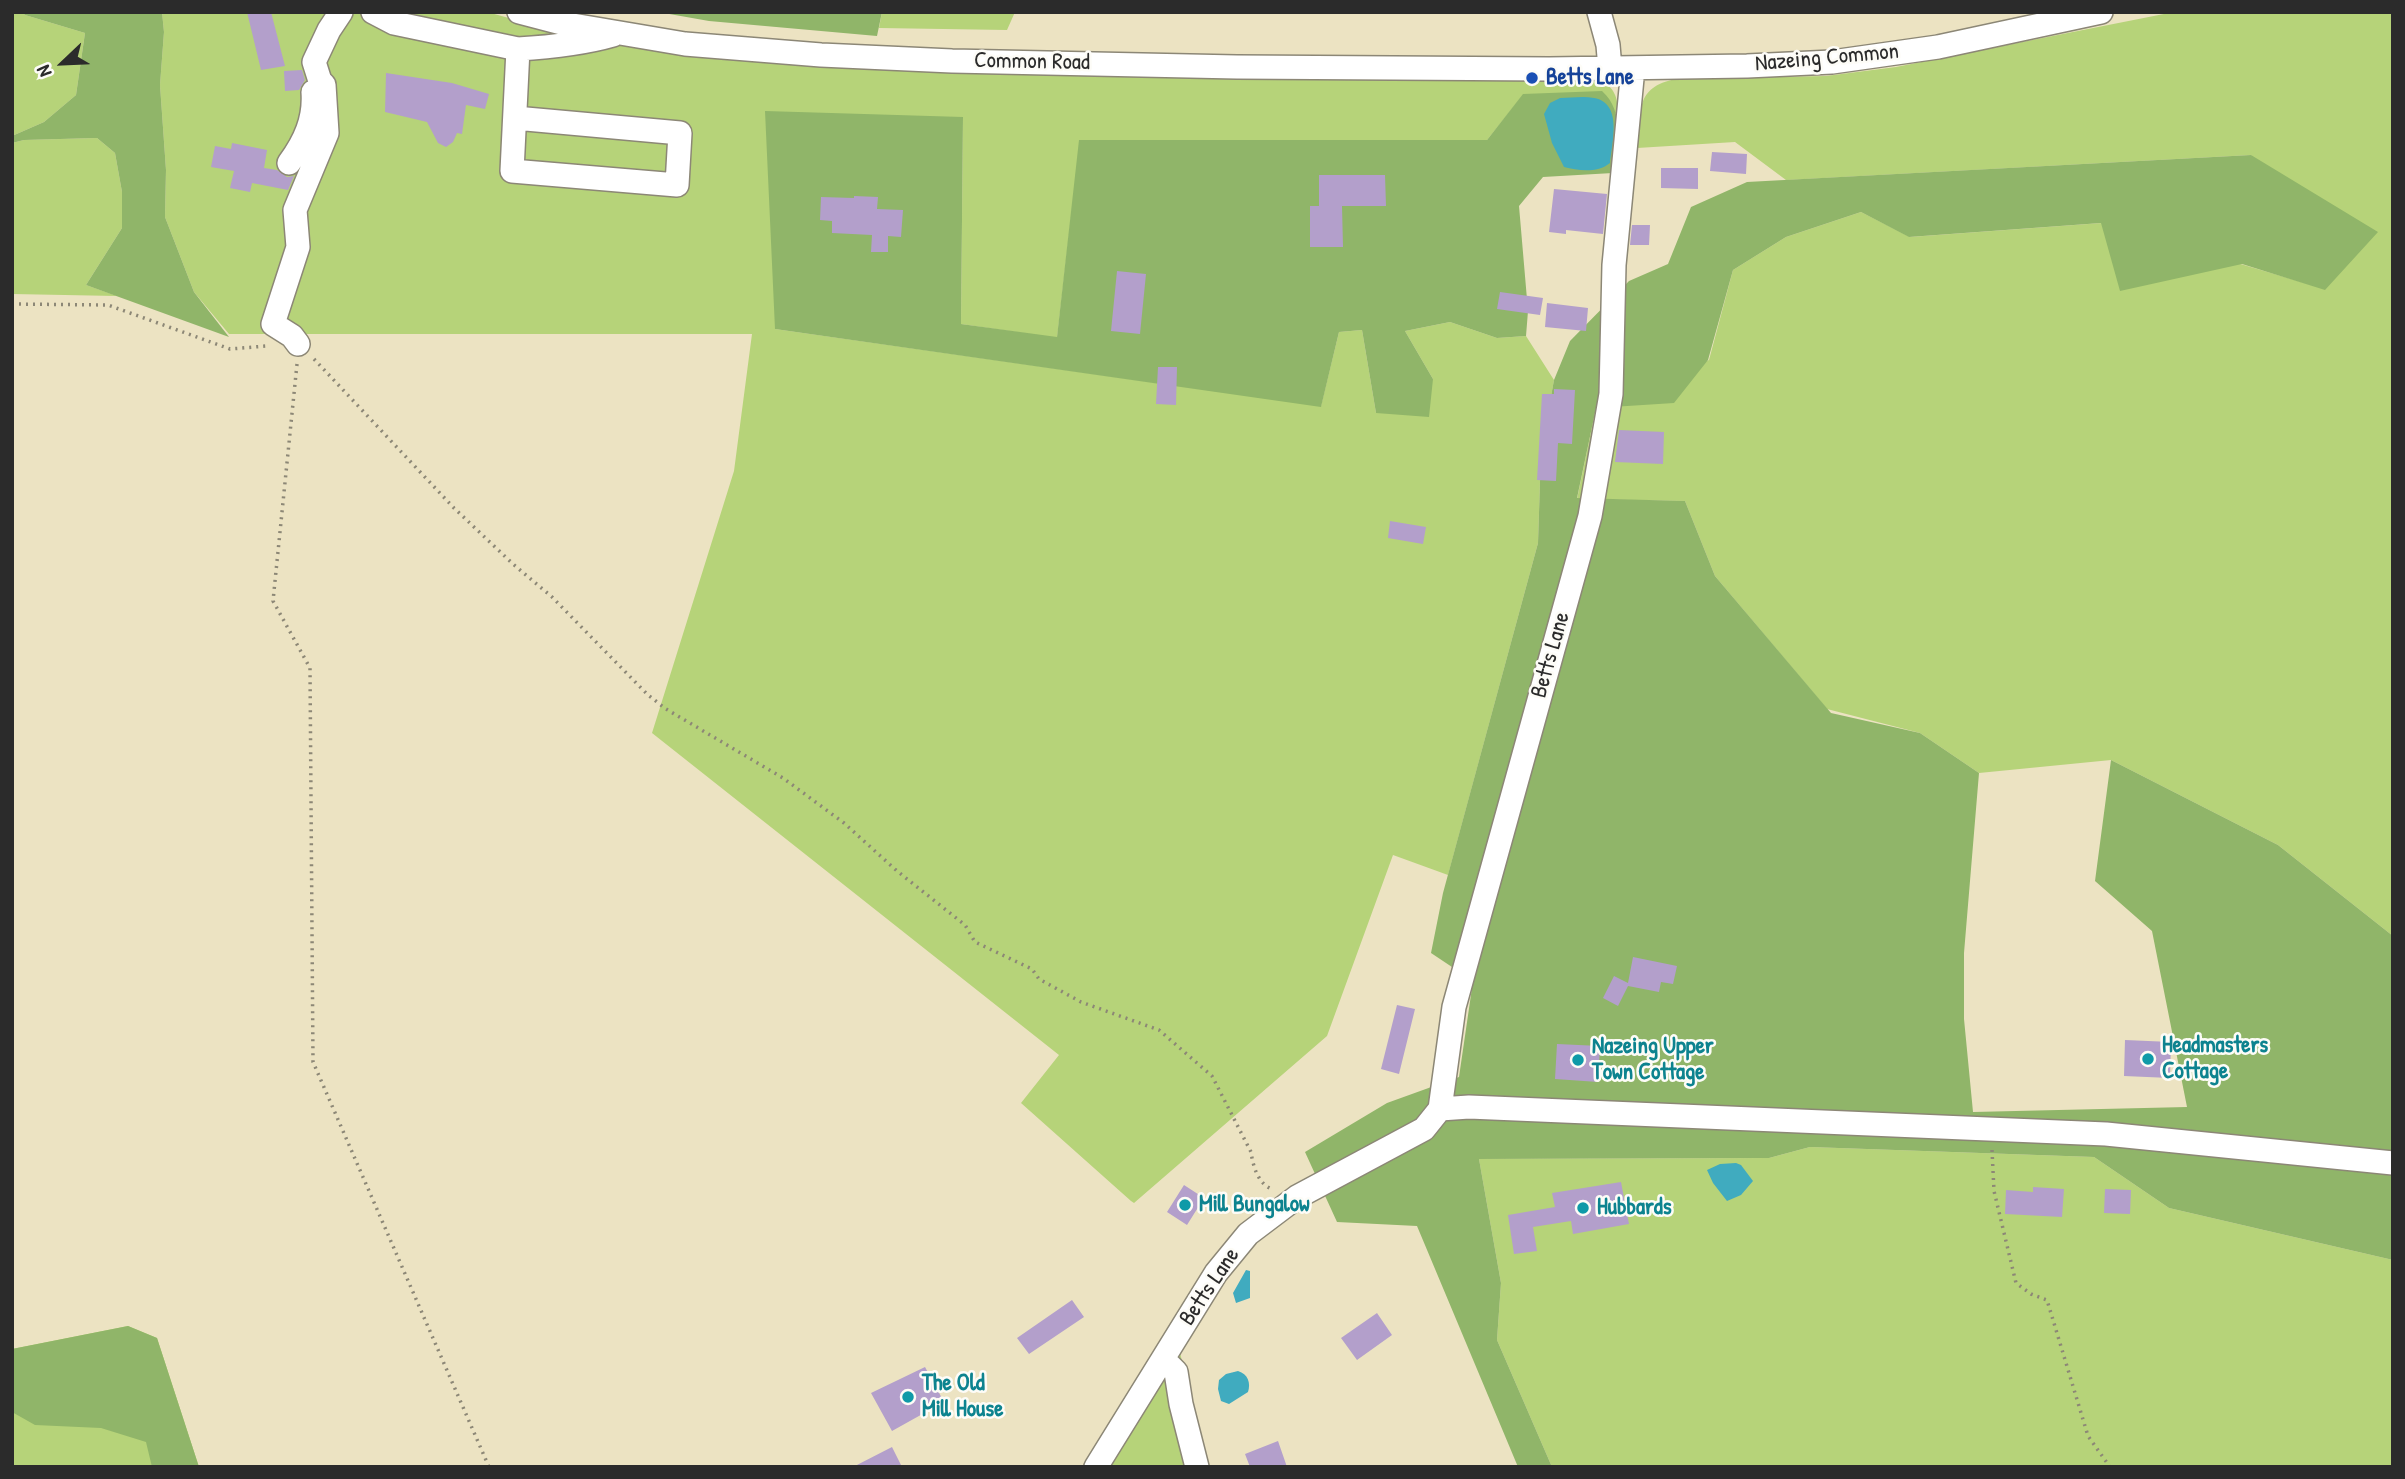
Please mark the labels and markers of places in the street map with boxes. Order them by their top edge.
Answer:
place label: Betts Lane [1546,64,1634,92]
marker: Betts Lane [1524,70,1540,86]
place label: Headmasters Cottage [2162,1032,2268,1086]
place label: Nazeing Upper Town Cottage [1592,1033,1714,1087]
marker: Headmasters Cottage [2140,1051,2156,1067]
marker: Nazeing Upper Town Cottage [1570,1052,1586,1068]
place label: Mill Bungalow [1199,1191,1310,1219]
place label: Hubbards [1597,1194,1672,1222]
marker: Mill Bungalow [1177,1197,1193,1213]
marker: Hubbards [1575,1200,1591,1216]
place label: The Old Mill House [922,1370,1003,1424]
marker: The Old Mill House [900,1389,916,1405]

